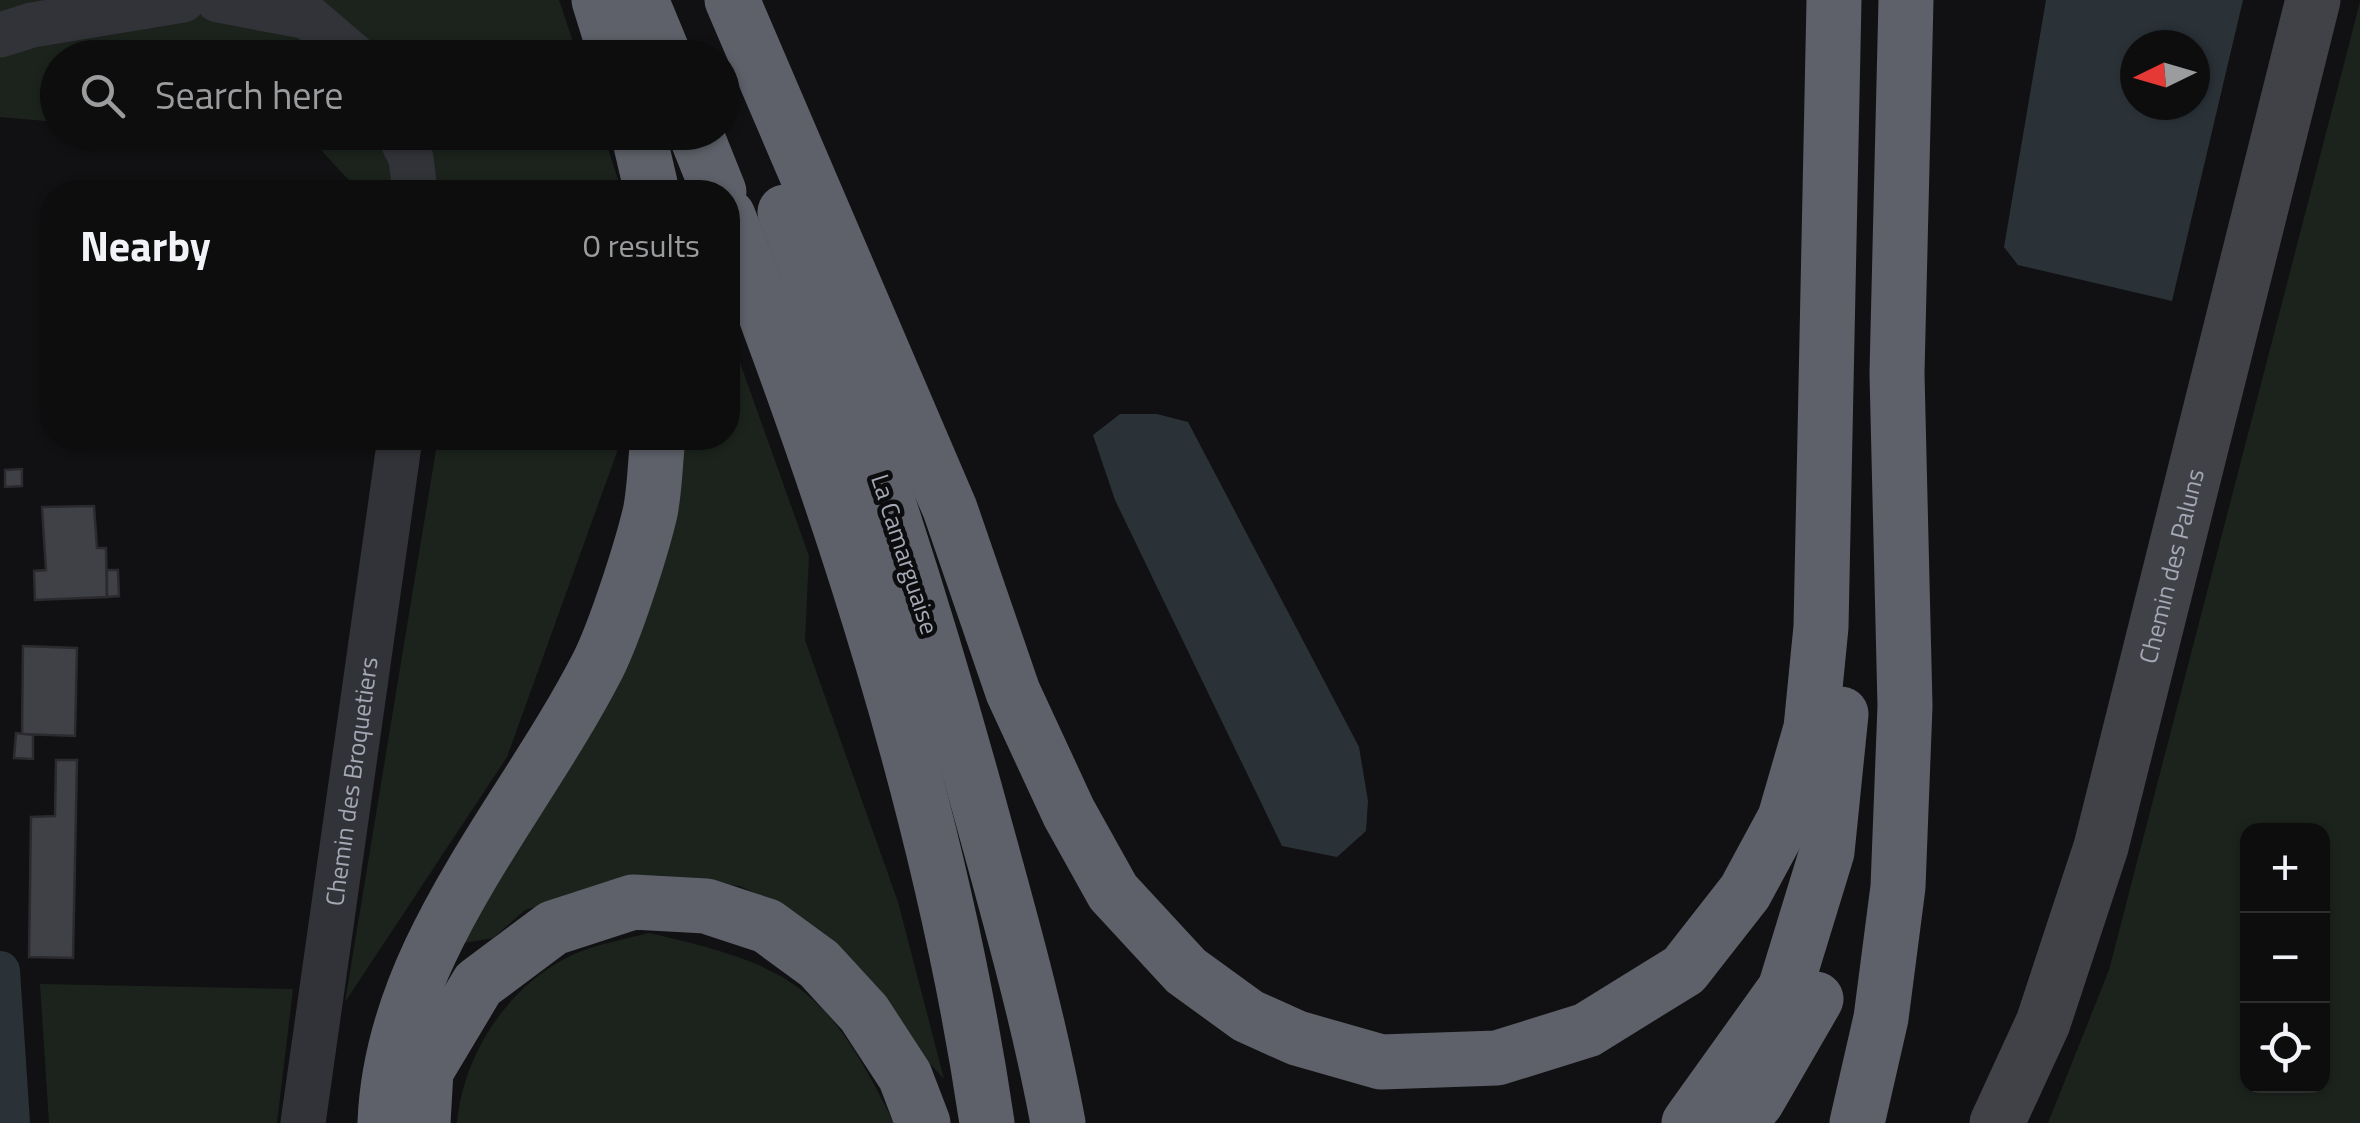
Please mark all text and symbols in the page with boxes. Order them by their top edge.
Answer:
north arrow [2120,30,2210,120]
search box [40,40,740,150]
text: Search here [155,66,343,124]
icon: search [75,68,130,123]
text: Nearby [80,213,211,277]
text: 0 results [583,221,700,269]
street label: Chemin des Paluns [2129,465,2214,667]
street label: La Camarguaise [861,469,949,639]
street label: Chemin des Broquetiers [315,654,388,908]
map controls [2240,823,2330,1093]
button: + [2240,823,2330,913]
button: − [2240,913,2330,1003]
button: locate [2240,1003,2330,1093]

